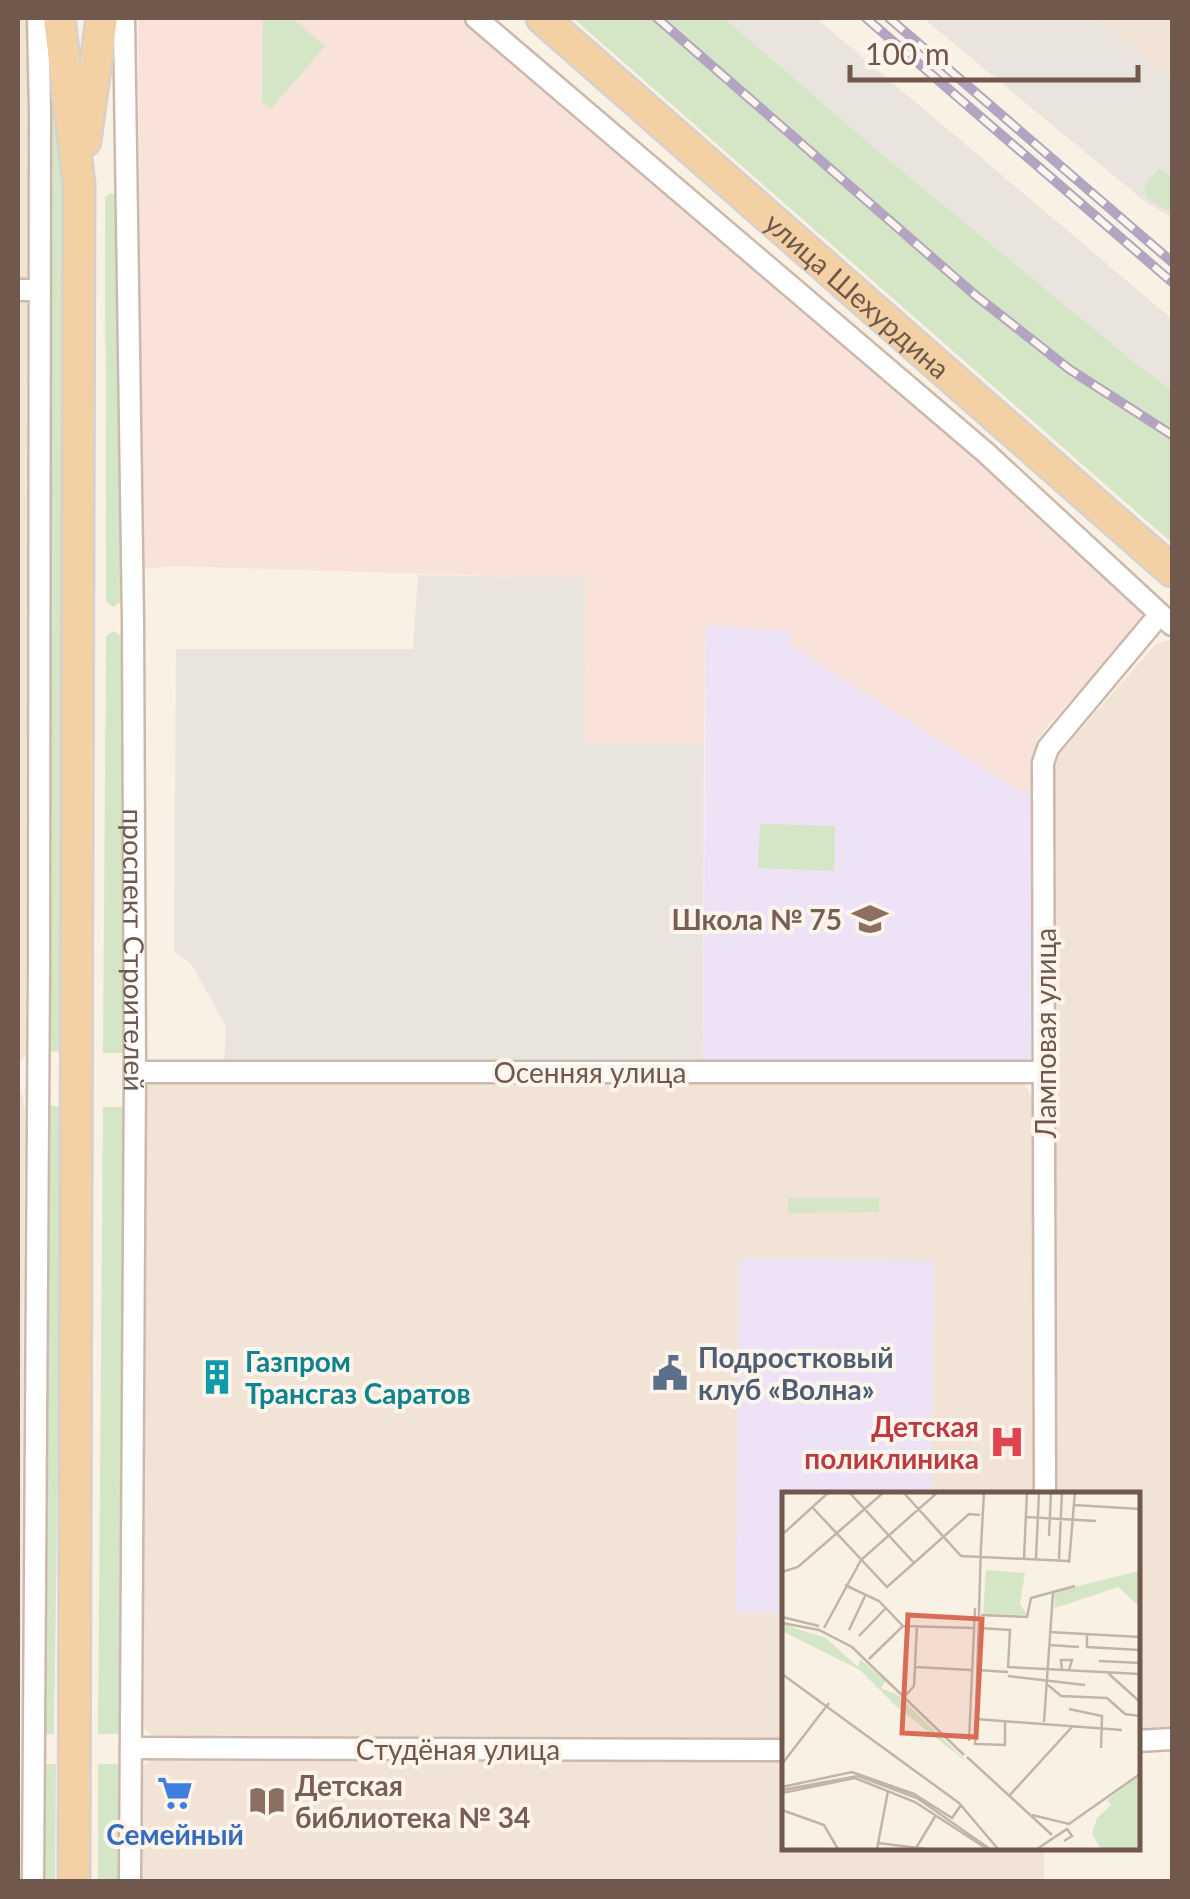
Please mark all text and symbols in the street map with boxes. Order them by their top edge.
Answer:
scale bar [850,20,1138,82]
text: 100 m [865,35,950,71]
street label: улица Шехурдина [758,205,957,385]
street label: проспект Строителей [117,808,152,1091]
school or university icon: Школа № 75 [851,900,889,938]
place label: Школа № 75 [671,902,842,936]
street label: Ламповая улица [1028,928,1062,1139]
street label: Осенняя улица [494,1055,686,1089]
place label: Подростковый клуб «Волна» [698,1340,894,1406]
place label: Газпром Трансгаз Саратов [245,1344,471,1410]
public building icon: Подростковый клуб «Волна» [651,1354,689,1392]
building icon: Газпром Трансгаз Саратов [198,1358,236,1396]
place label: Детская поликлиника [804,1409,979,1475]
hospital icon: Детская поликлиника [988,1423,1026,1461]
inset map [782,1492,1140,1849]
street label: Студёная улица [356,1732,560,1766]
place label: Детская библиотека № 34 [295,1768,530,1834]
supermarket icon: Семейный [156,1774,194,1812]
library icon: Детская библиотека № 34 [248,1782,286,1820]
place label: Семейный [106,1817,244,1851]

